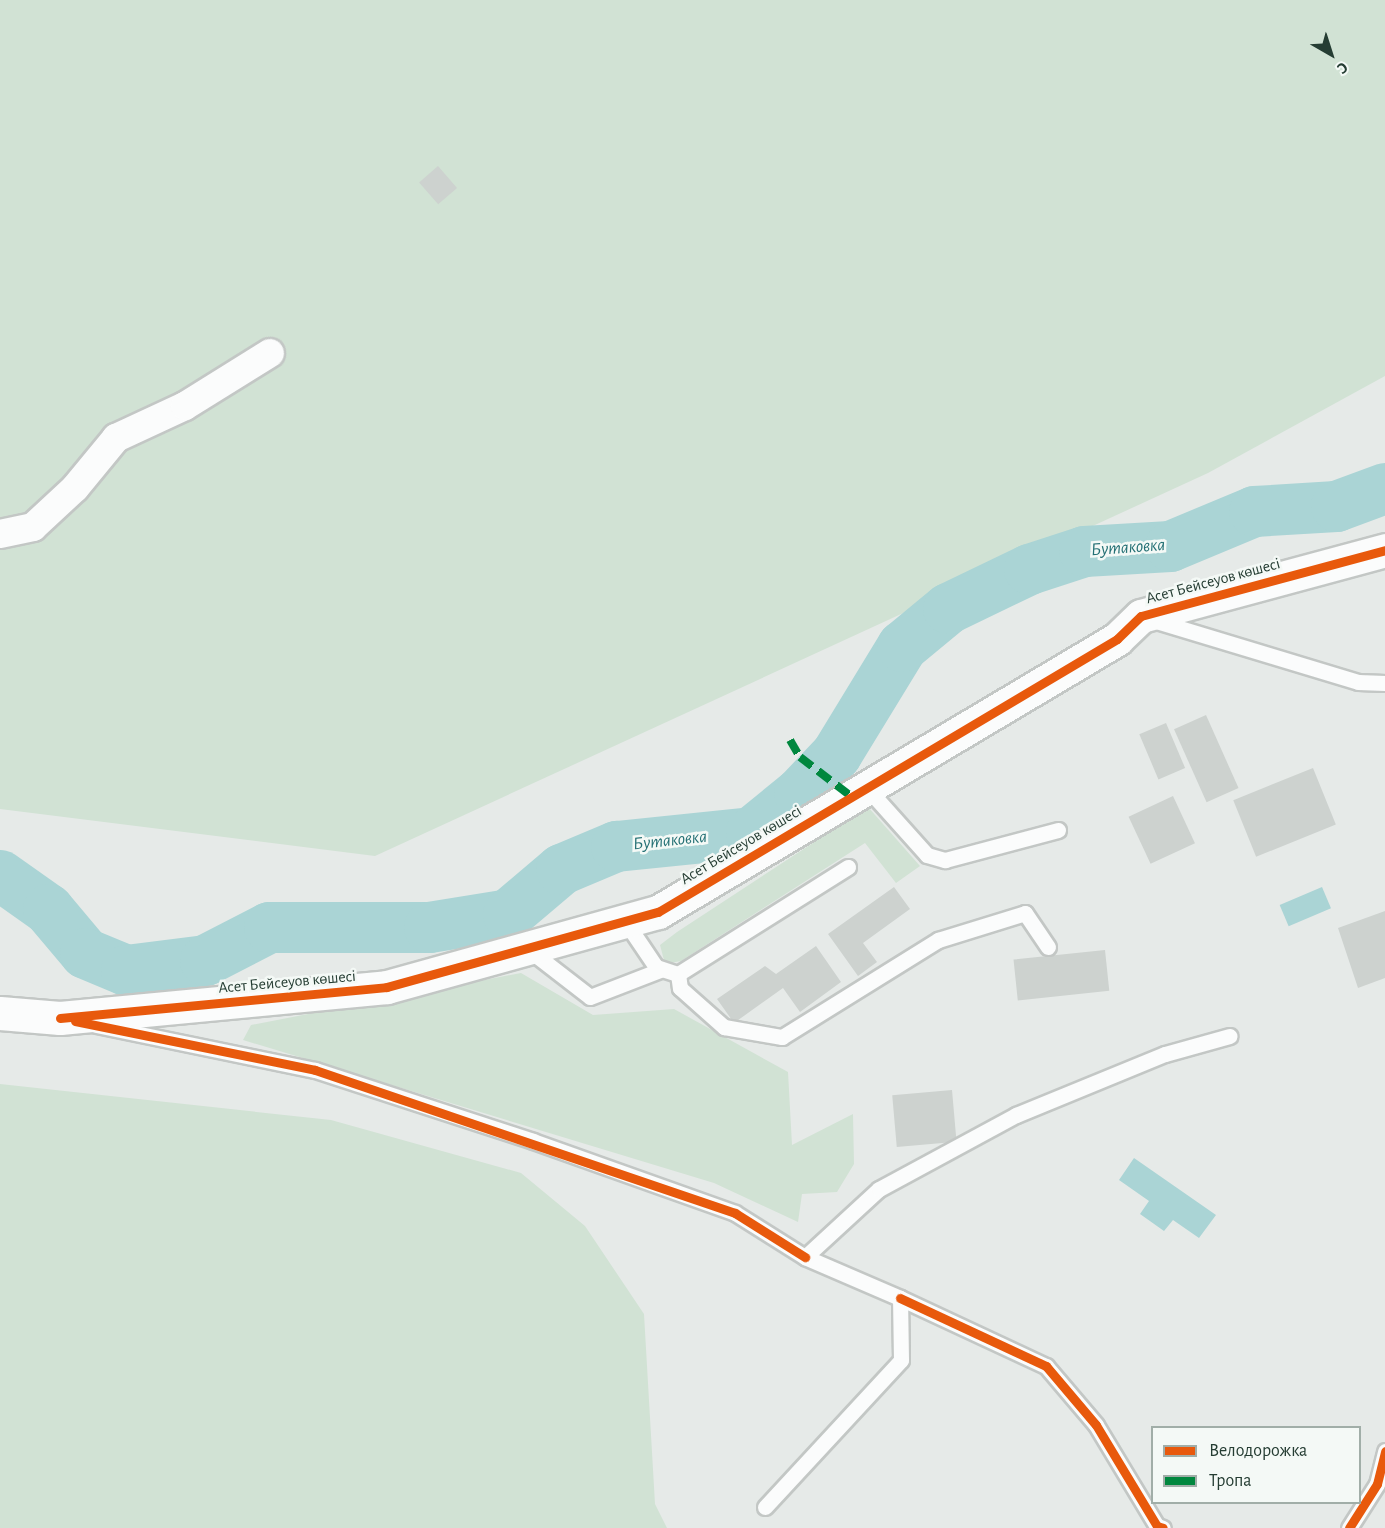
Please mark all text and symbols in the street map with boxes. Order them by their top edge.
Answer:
north arrow [1301,24,1361,84]
text: С [1334,59,1351,77]
water label: Бутаковка [1090,535,1166,561]
street label: Асет Бейсеуов көшесі [1144,554,1282,608]
street label: Асет Бейсеуов көшесі [677,801,805,889]
water label: Бутаковка [632,826,708,856]
street label: Асет Бейсеуов көшесі [217,966,357,998]
legend [1151,1426,1361,1504]
text: Велодорожка [1209,1442,1307,1460]
text: Тропа [1209,1472,1252,1490]

